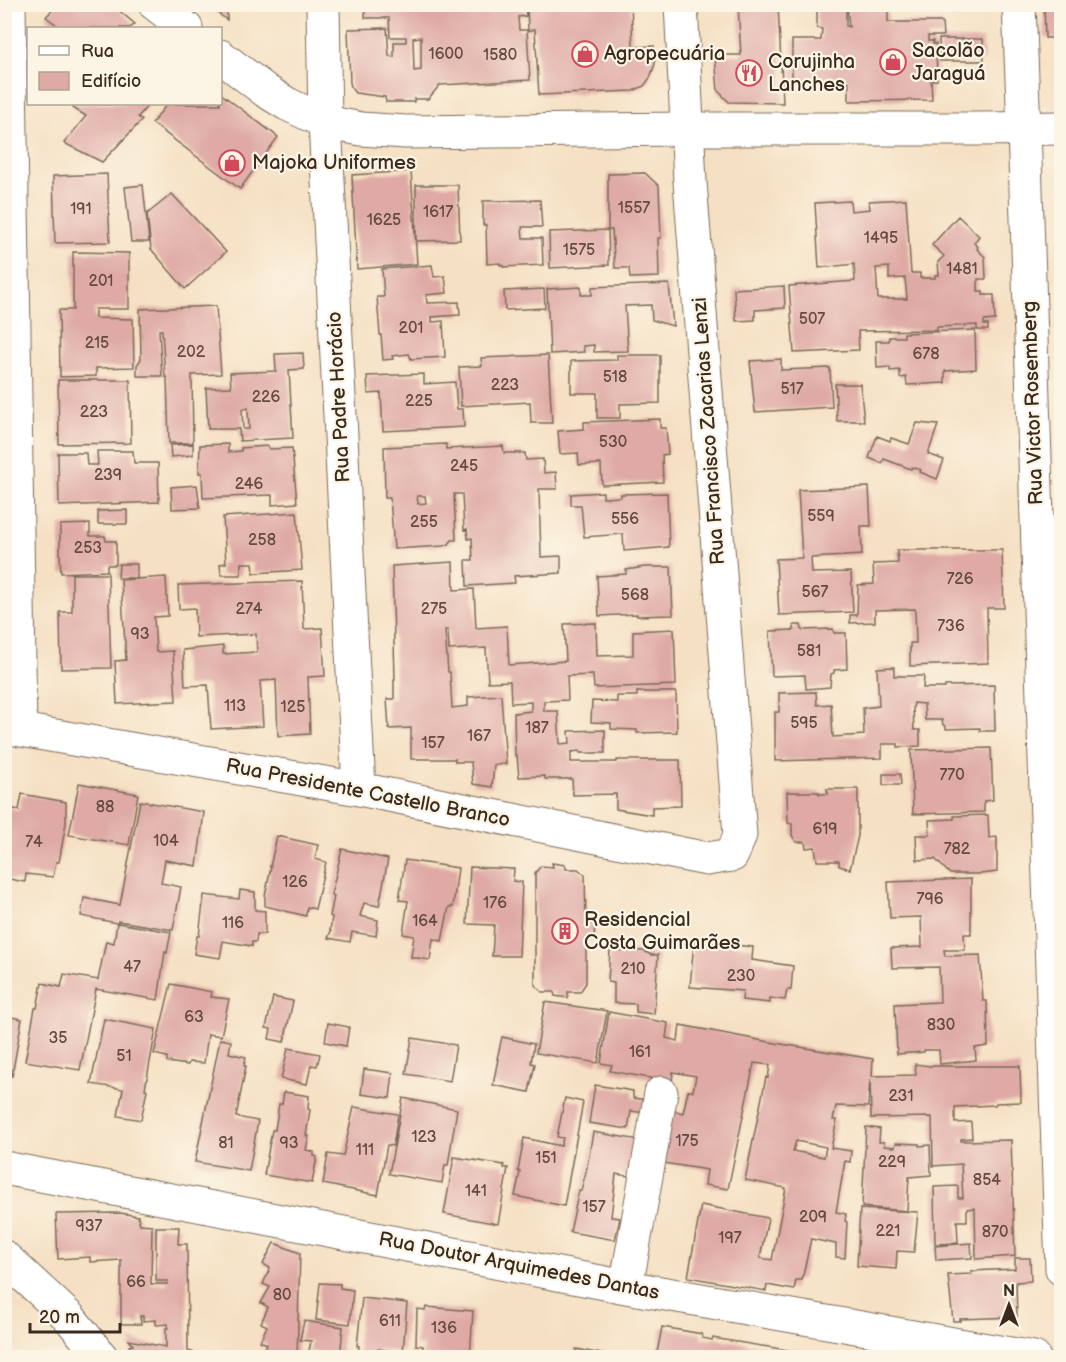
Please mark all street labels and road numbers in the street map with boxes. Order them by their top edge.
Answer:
street label: Rua Francisco Zacarias Lenzi [688,296,730,566]
street label: Rua Victor Rosemberg [1017,301,1049,505]
street label: Rua Padre Horácio [323,311,355,483]
street label: Rua Presidente Castello Branco [224,754,512,832]
street label: Rua Doutor Arquimedes Dantas [377,1227,661,1305]

